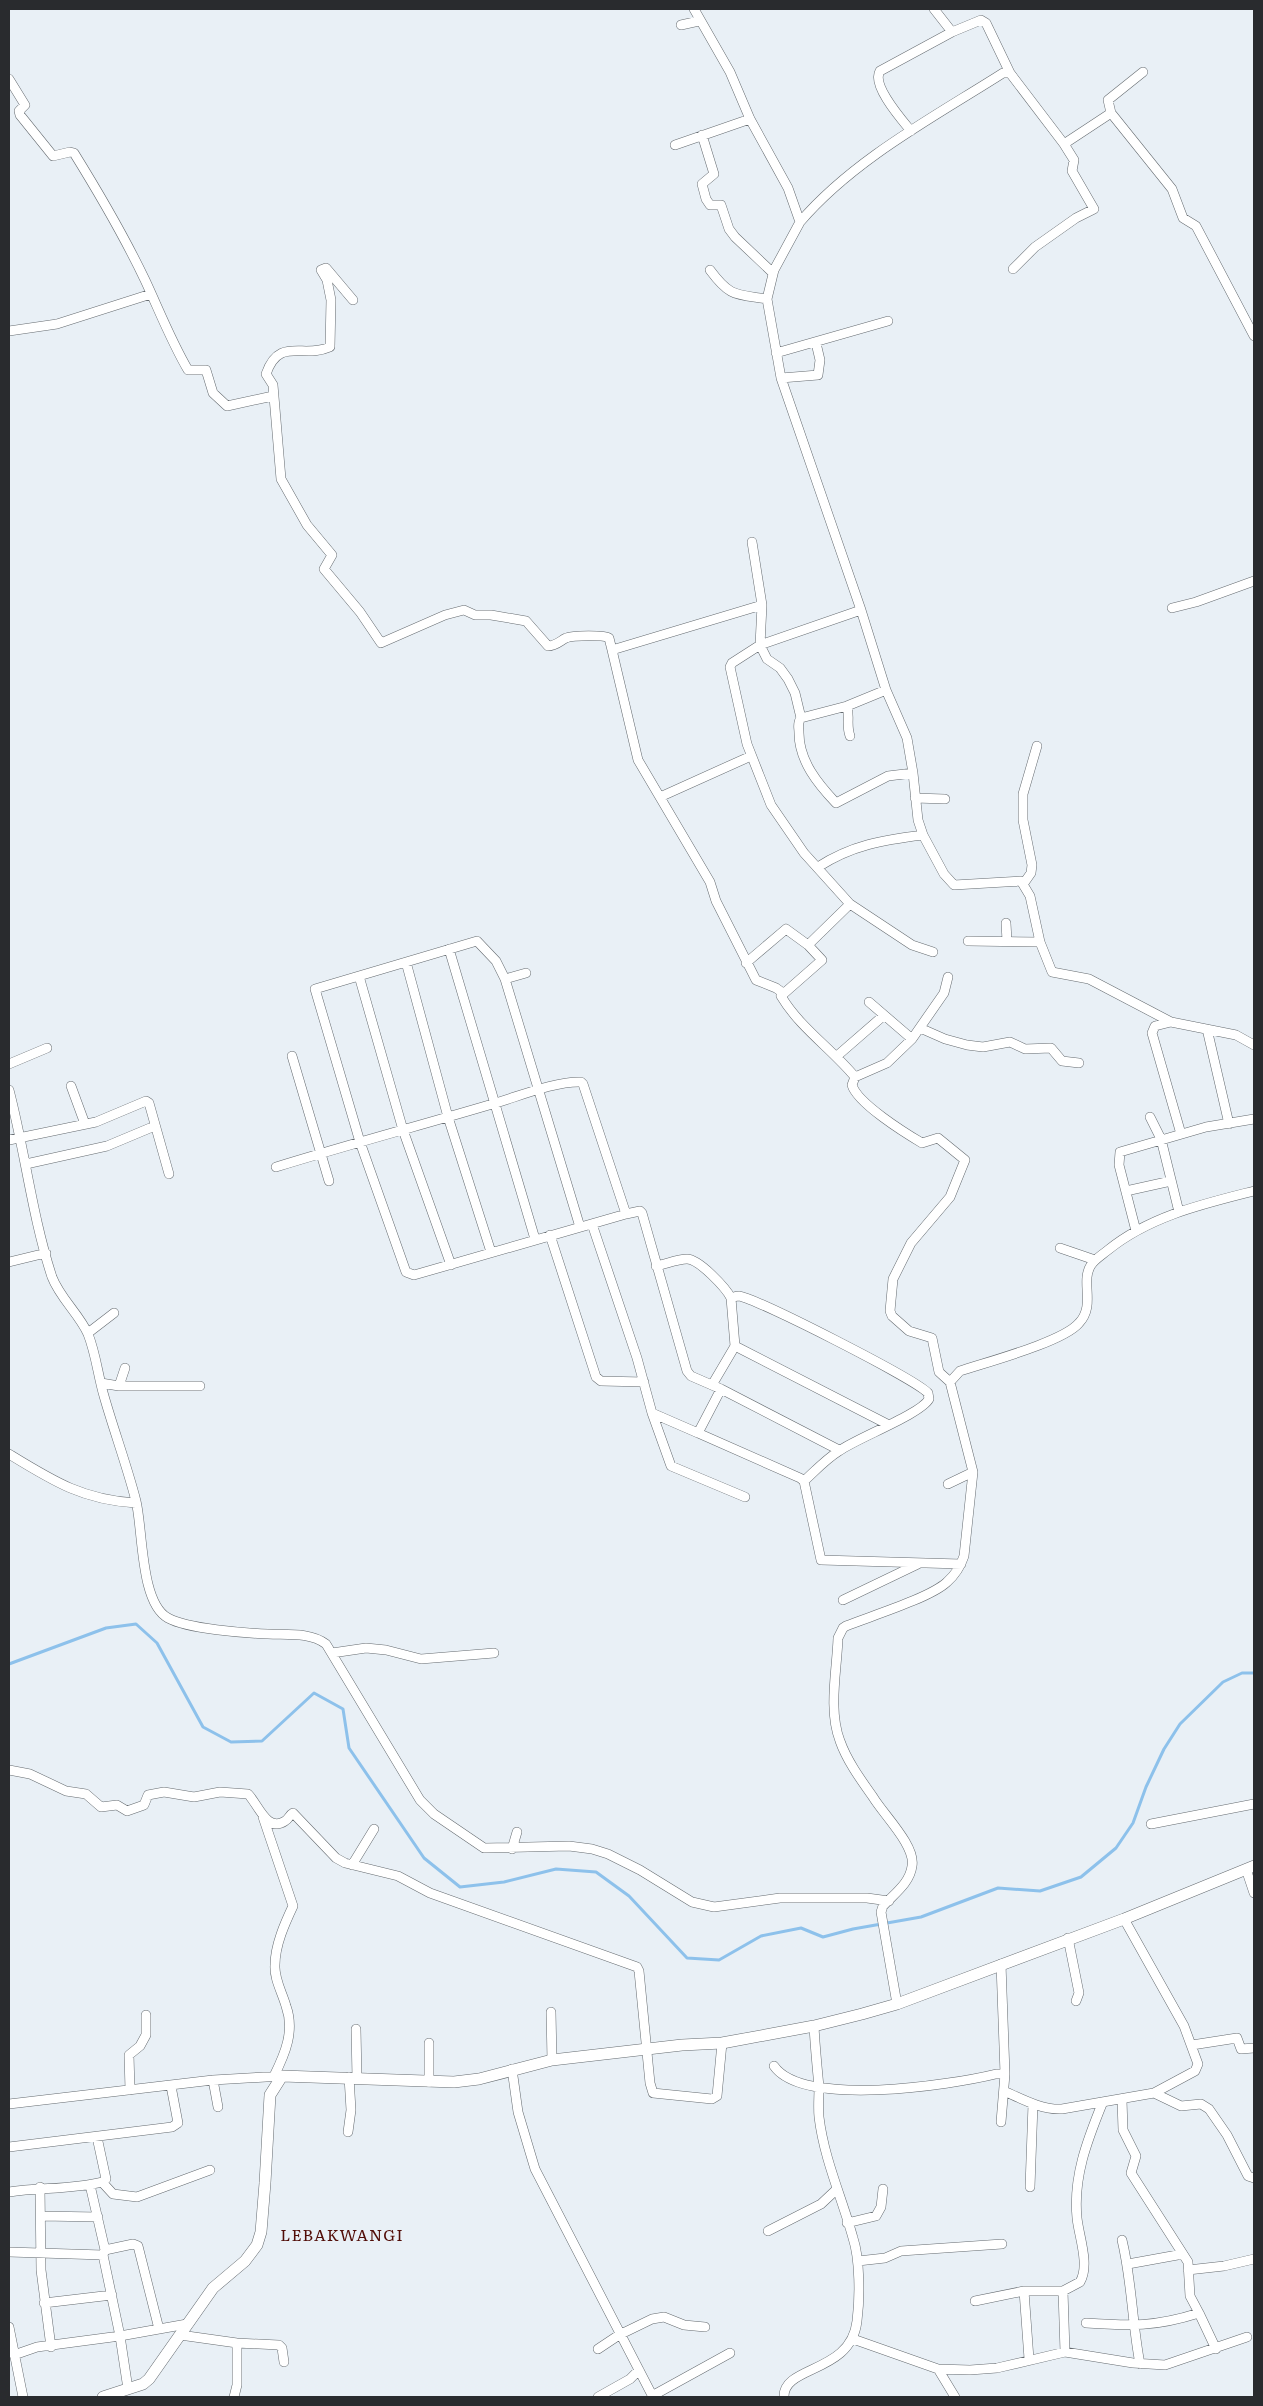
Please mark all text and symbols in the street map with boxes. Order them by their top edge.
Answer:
district label: LEBAKWANGI [280,2222,404,2246]

